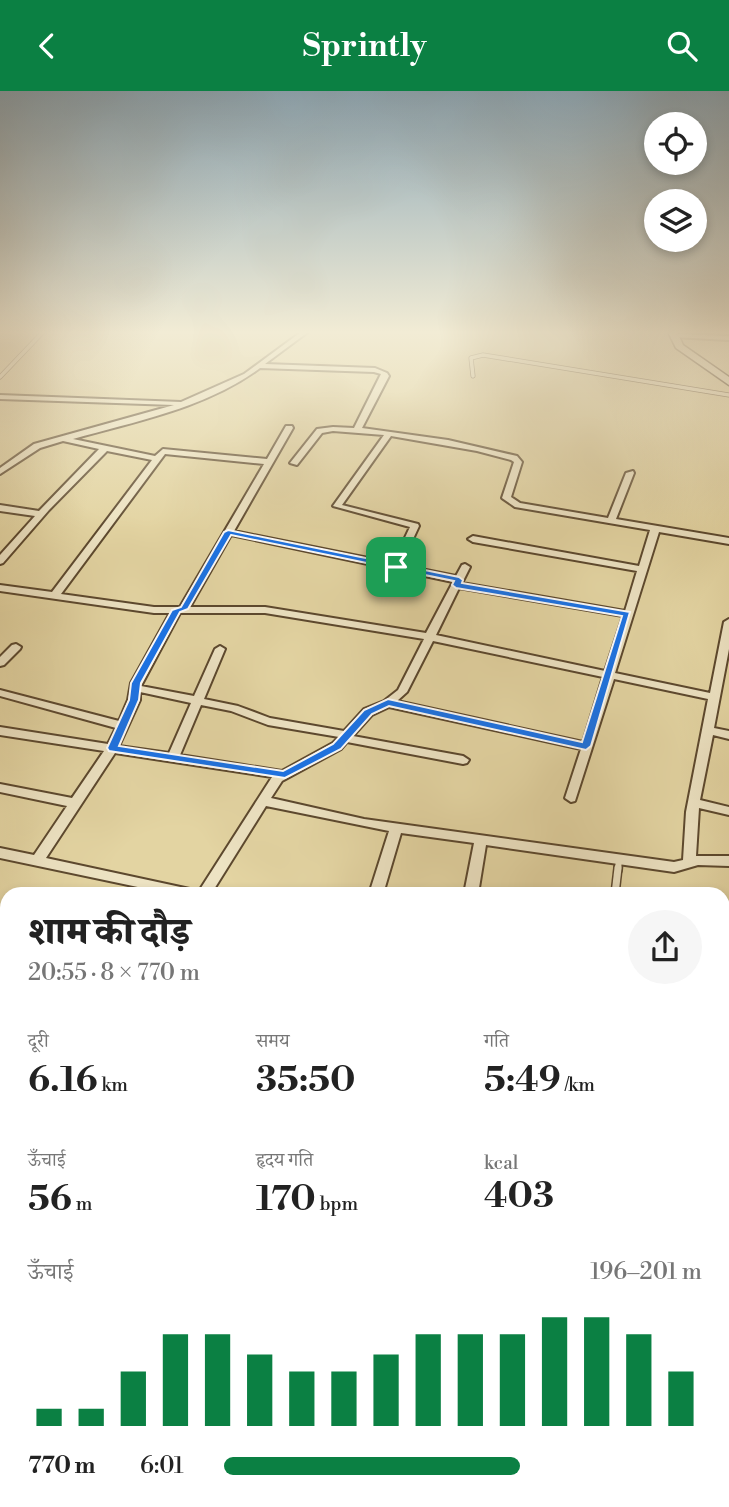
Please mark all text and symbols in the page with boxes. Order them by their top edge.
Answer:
text: Sprintly [303,26,426,66]
icon: back [28,27,66,65]
icon: search [663,27,701,65]
map controls [644,112,707,252]
button: locate [644,112,707,175]
button: layers [644,189,707,252]
pin [366,537,426,597]
icon: arrive [377,548,415,586]
text: शाम की दौड़ [28,909,190,956]
button: share [628,910,702,984]
text: 20:55 · 8 × 770 m [28,959,200,987]
text: दूरी [28,1029,49,1053]
text: समय [256,1029,289,1053]
text: गति [484,1029,509,1053]
text: 6.16 [28,1059,98,1102]
text: 35:50 [256,1059,356,1102]
text: 5:49 [484,1059,561,1102]
text: km [98,1073,128,1097]
text: /km [561,1073,595,1097]
text: ऊँचाई [28,1148,65,1172]
text: हृदय गति [256,1148,313,1172]
text: kcal [484,1151,518,1175]
text: 403 [484,1175,554,1218]
text: 56 [28,1178,72,1221]
text: 170 [256,1178,316,1221]
text: m [72,1192,92,1216]
text: bpm [316,1192,358,1216]
text: ऊँचाई [28,1258,73,1286]
text: 196–201 m [590,1258,702,1286]
text: 770 m [28,1452,95,1480]
text: 6:01 [140,1452,184,1480]

